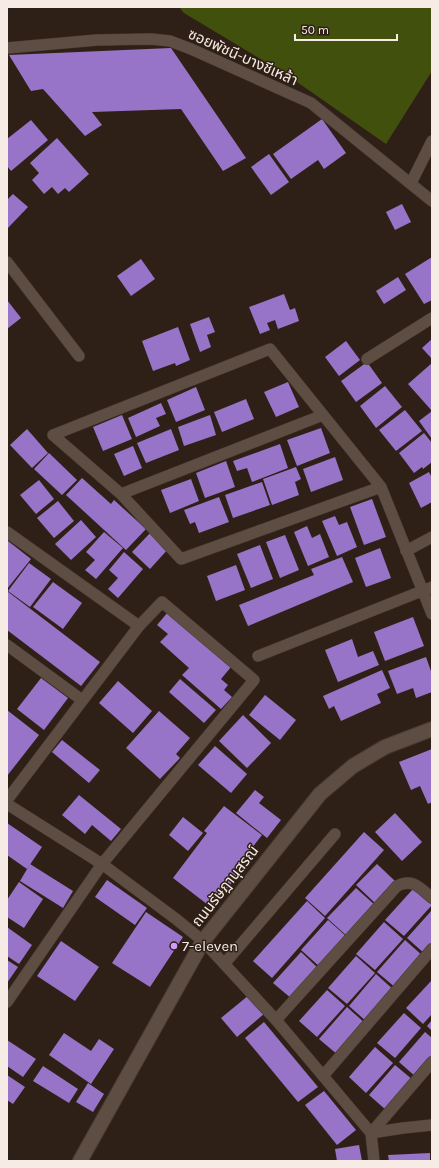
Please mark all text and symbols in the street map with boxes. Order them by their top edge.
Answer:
scale bar [295,16,397,42]
text: 50 m [301,23,329,37]
street label: ซอยพัชนี-บางชีเหล้า [185,25,301,89]
street label: ถนนรัษฎานุสรณ์ [188,842,262,930]
place label: 7-eleven [182,937,238,955]
marker: 7-eleven [169,941,179,951]

